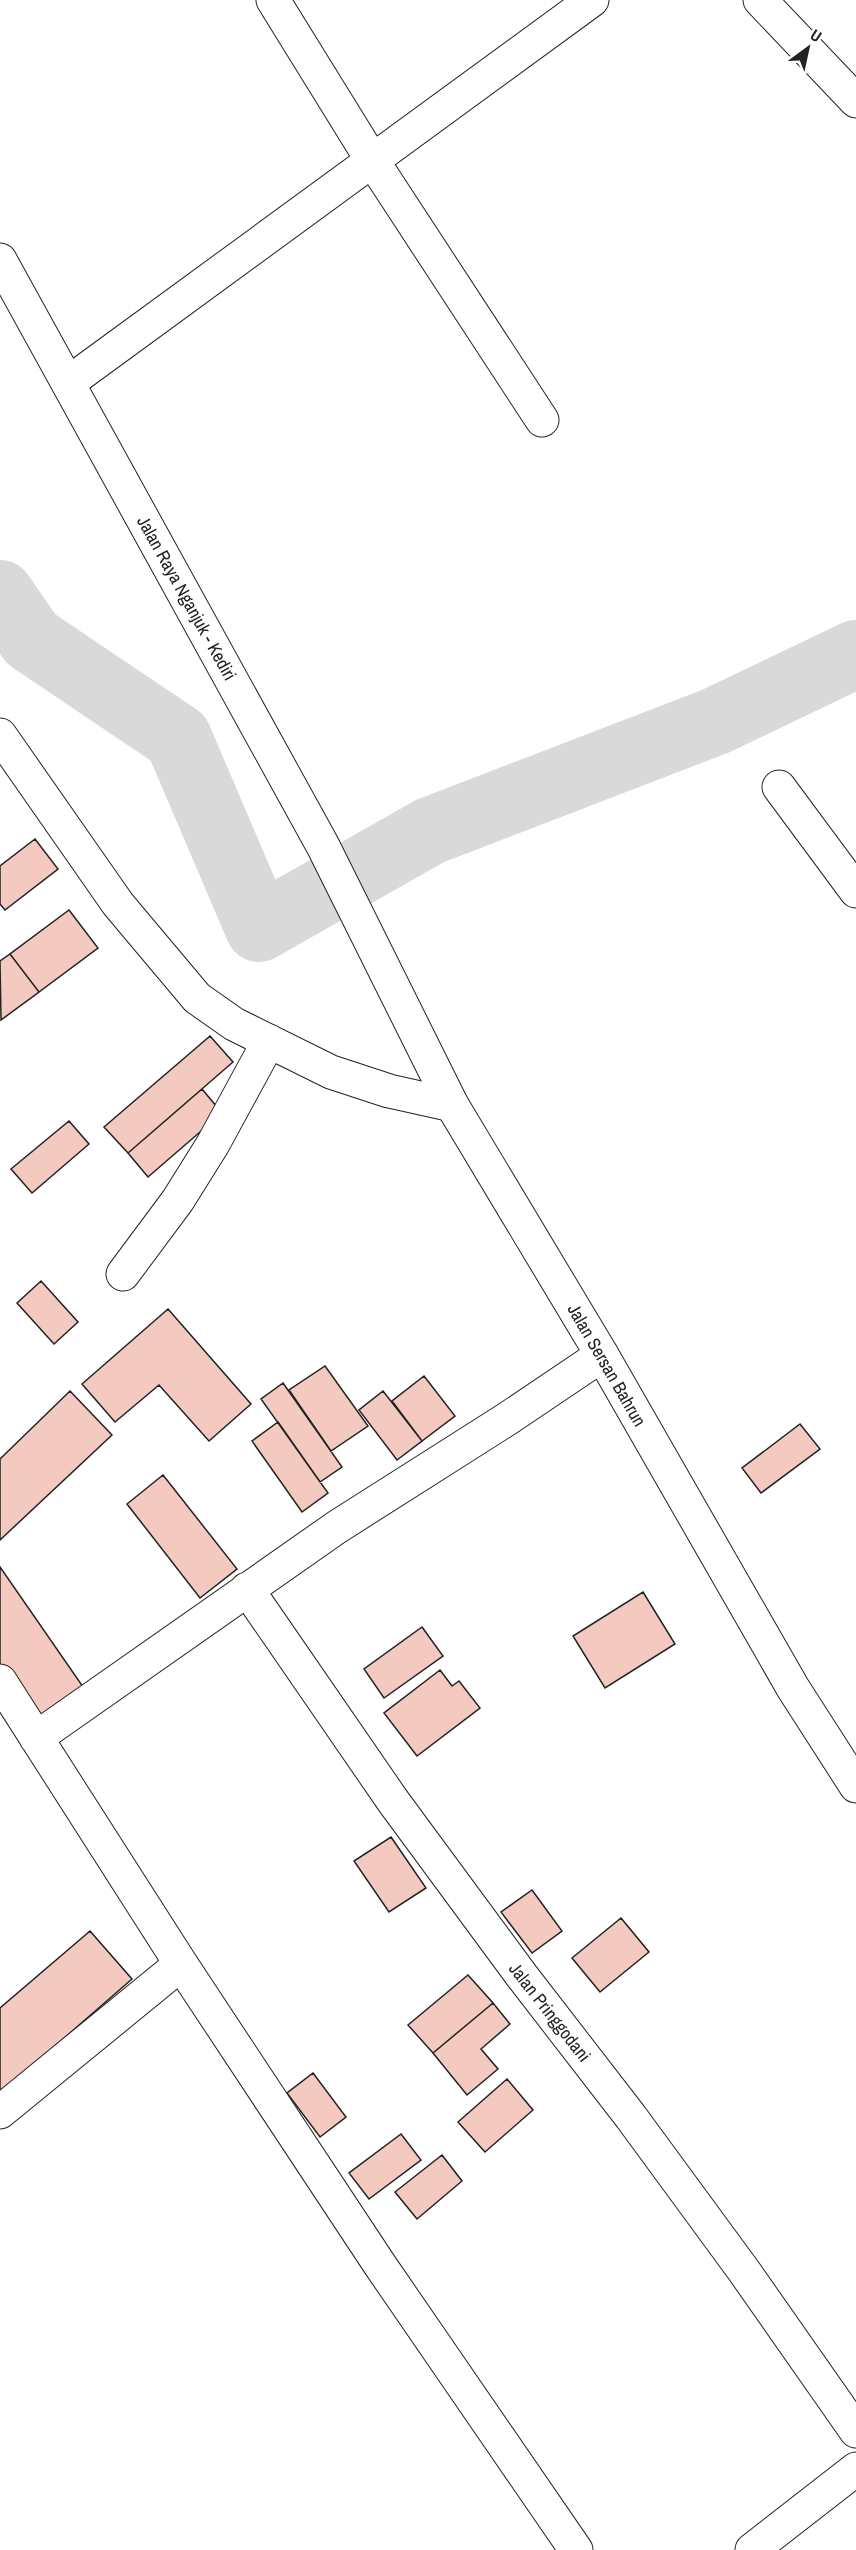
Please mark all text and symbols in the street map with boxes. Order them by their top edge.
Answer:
north arrow [778,18,838,78]
text: U [806,24,826,47]
street label: Jalan Raya Nganjuk - Kediri [131,511,243,685]
street label: Jalan Sersan Bahrun [562,1299,652,1431]
street label: Jalan Pringgodani [503,1957,597,2067]

